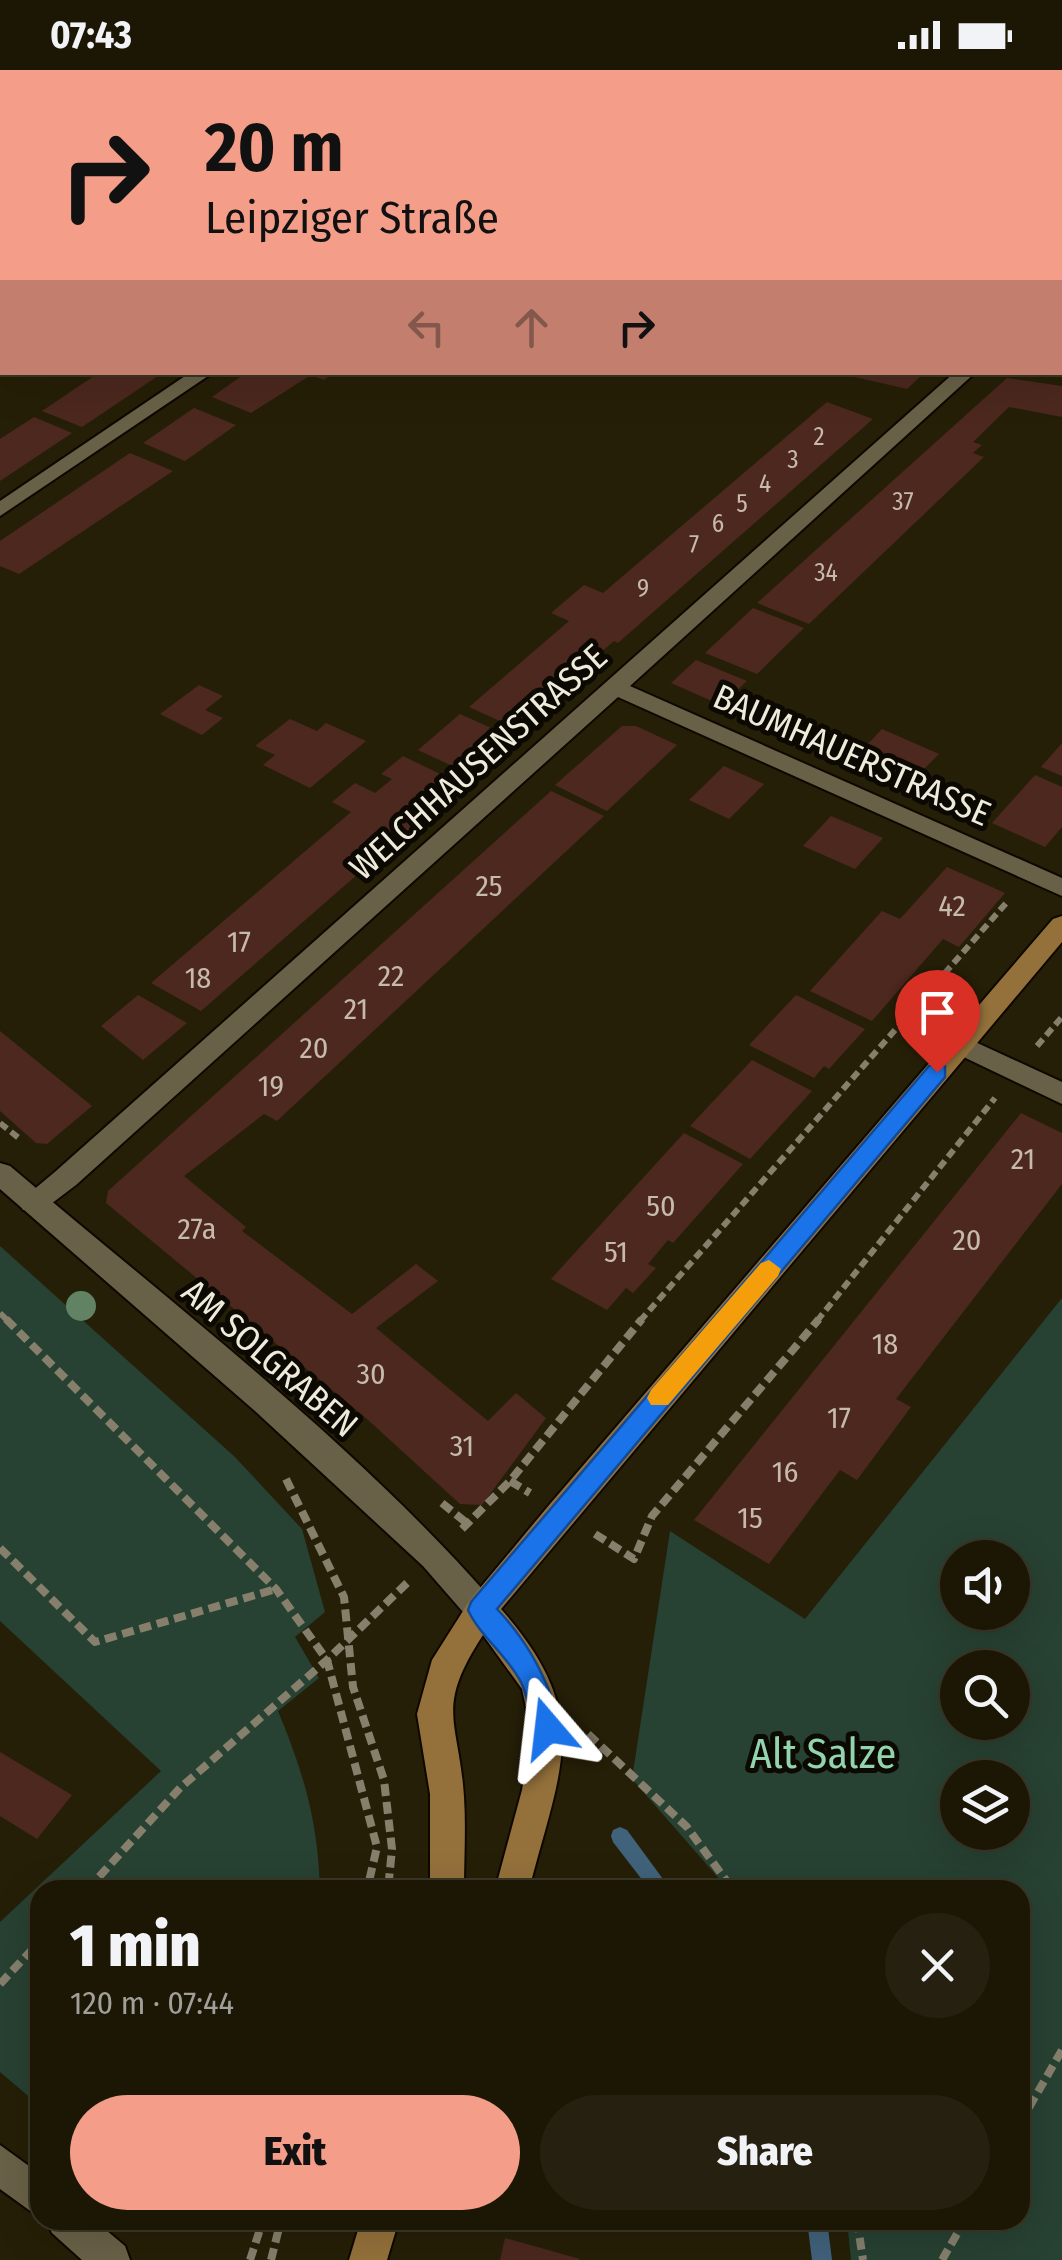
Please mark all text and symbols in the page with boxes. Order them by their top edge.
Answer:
text: 07:43 [50,12,132,58]
text: 20 m [205,106,344,190]
icon: right [40,110,170,240]
text: Leipziger Straße [205,191,499,245]
icon: left [399,300,454,355]
icon: ahead [504,300,559,355]
icon: right [609,300,664,355]
house number: 2 [813,422,825,452]
house number: 3 [787,445,799,475]
house number: 4 [759,469,771,499]
house number: 37 [892,487,914,517]
house number: 5 [736,489,748,519]
house number: 6 [712,509,724,539]
house number: 7 [689,530,699,560]
house number: 34 [814,558,838,588]
house number: 9 [637,574,649,604]
street label: WELCHHAUSENSTRASSE [341,636,615,888]
street label: BAUMHAUERSTRASSE [707,675,997,835]
house number: 25 [476,868,503,904]
house number: 42 [938,888,966,924]
house number: 17 [227,924,251,960]
house number: 22 [378,958,404,994]
house number: 18 [185,960,211,996]
pin [895,970,980,1073]
icon: arrive [910,985,965,1040]
house number: 21 [344,991,368,1027]
house number: 20 [300,1030,328,1066]
house number: 19 [258,1068,284,1104]
house number: 21 [1011,1141,1035,1177]
house number: 50 [646,1188,676,1224]
house number: 27a [178,1211,216,1247]
house number: 20 [953,1222,981,1258]
house number: 51 [604,1234,628,1270]
street label: AM SOLGRABEN [174,1270,366,1446]
house number: 18 [872,1326,898,1362]
house number: 30 [356,1356,386,1392]
house number: 17 [827,1400,851,1436]
house number: 31 [450,1428,474,1464]
house number: 16 [772,1454,798,1490]
house number: 15 [737,1500,763,1536]
map controls [940,1540,1030,1850]
button: sound [940,1540,1030,1630]
button: search [940,1650,1030,1740]
position arrow [496,1676,600,1780]
park label: Alt Salze [750,1729,896,1779]
button: layers [940,1760,1030,1850]
text: 1 min [70,1910,201,1982]
button: close [885,1913,990,2018]
text: 120 m · 07:44 [70,1984,234,2022]
button: Exit [70,2095,520,2210]
button: Share [540,2095,990,2210]

